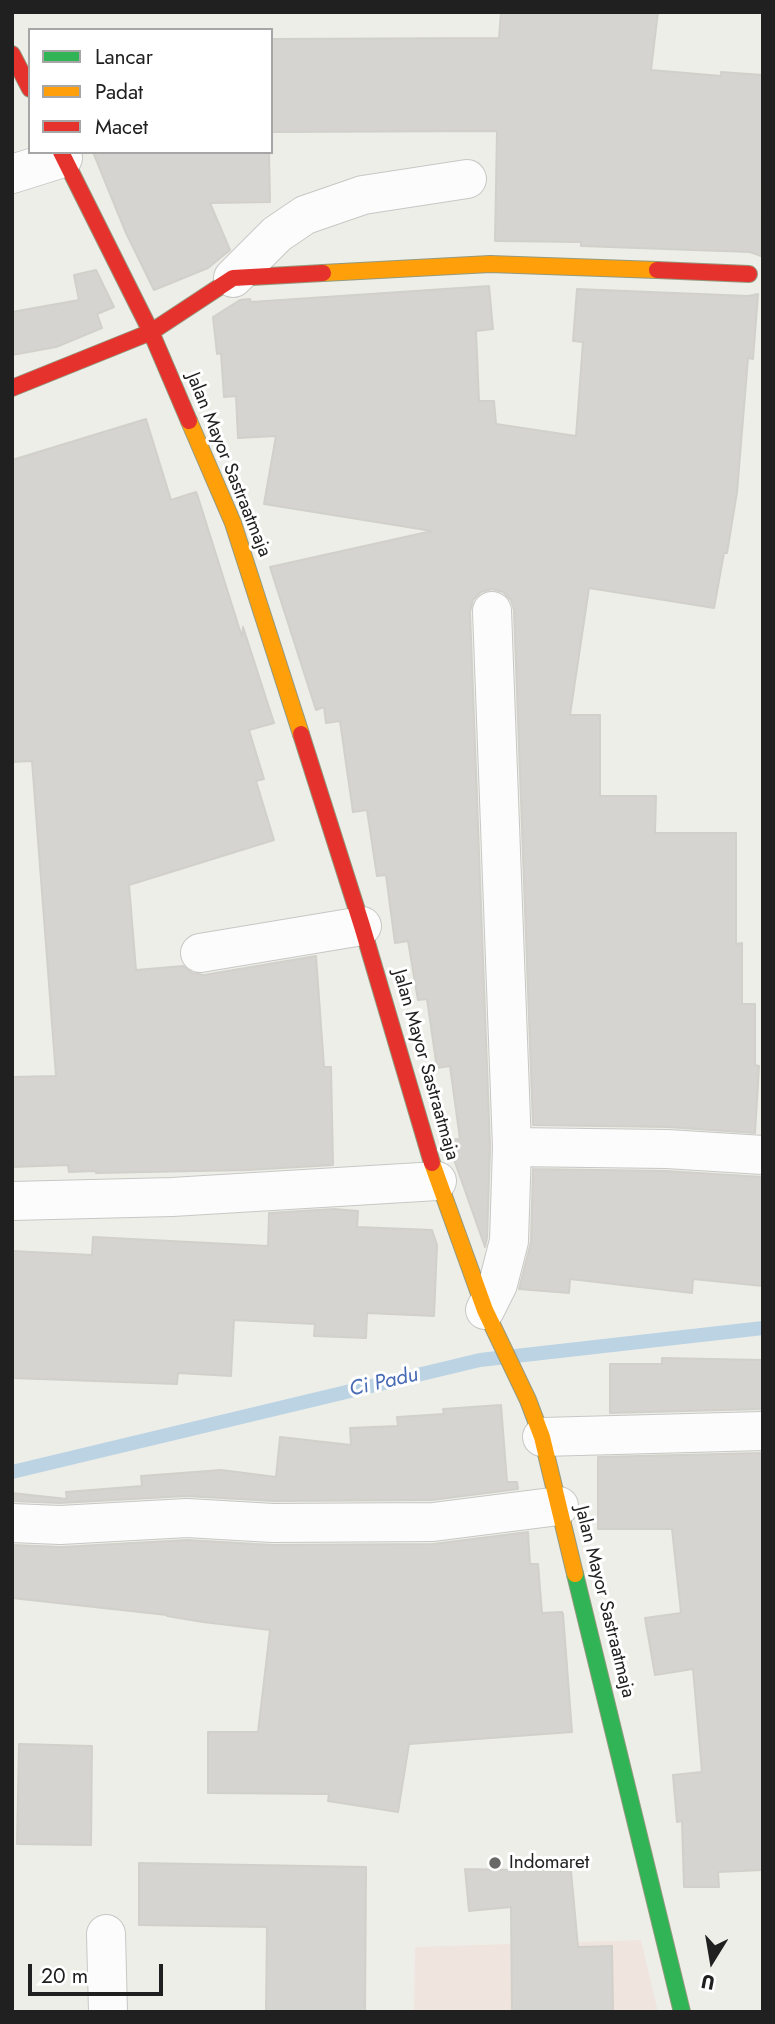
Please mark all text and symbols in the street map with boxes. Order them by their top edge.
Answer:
legend [28,28,273,154]
text: Lancar [95,42,153,72]
text: Padat [95,77,143,107]
text: Macet [95,112,148,142]
street label: Jalan Mayor Sastraatmaja [181,369,275,561]
street label: Jalan Mayor Sastraatmaja [387,967,463,1163]
water label: Ci Padu [347,1363,421,1403]
street label: Jalan Mayor Sastraatmaja [569,1504,639,1700]
place label: Indomaret [509,1852,589,1874]
marker: Indomaret [487,1855,503,1871]
north arrow [677,1926,747,1996]
scale bar [32,1951,166,1995]
text: 20 m [41,1961,88,1991]
text: U [699,1968,717,1997]

